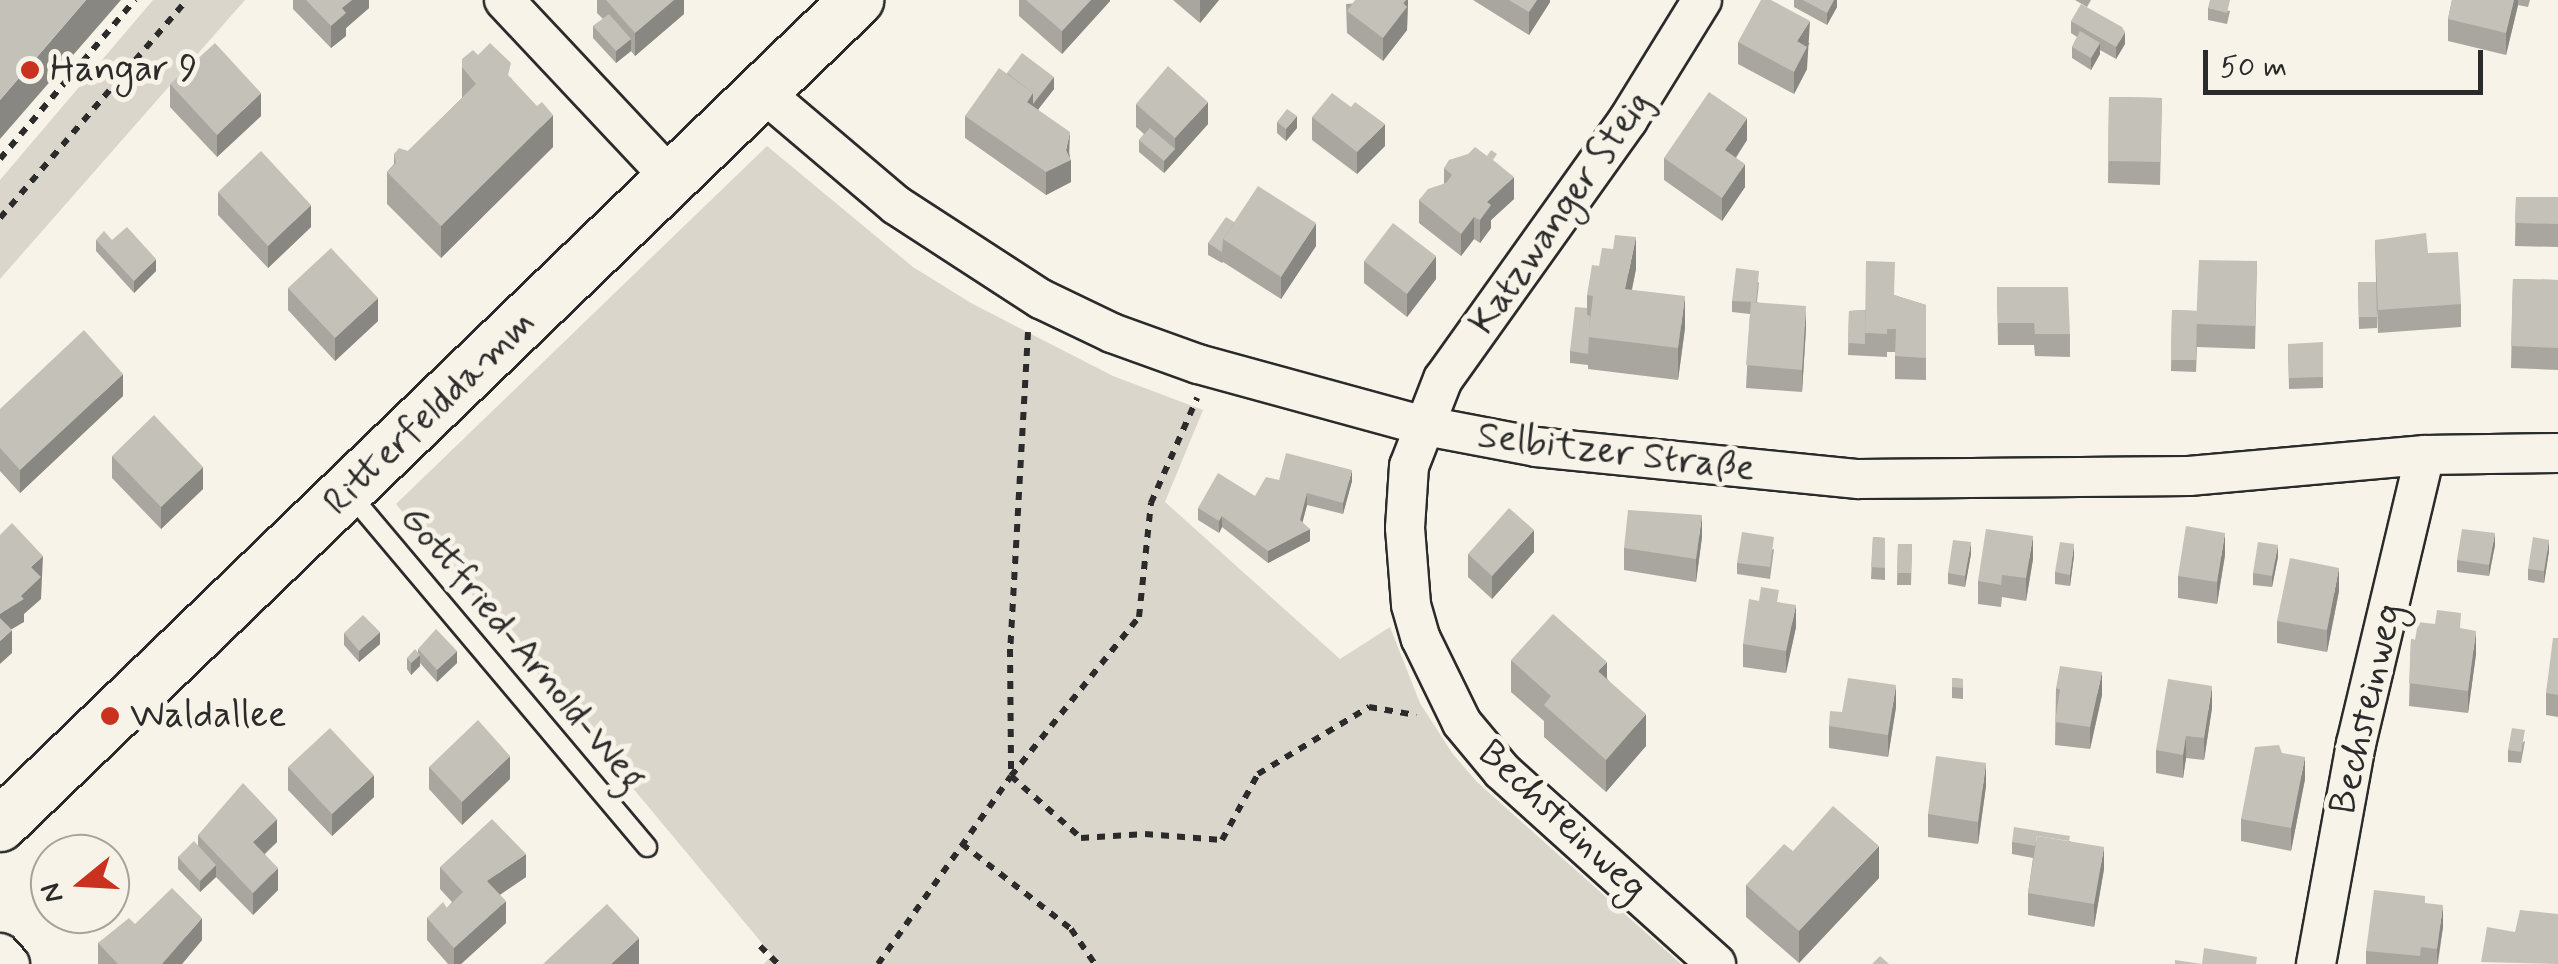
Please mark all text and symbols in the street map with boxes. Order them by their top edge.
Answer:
scale bar [2208,30,2488,92]
place label: Hangar 9 [50,47,198,93]
text: 50 m [2220,48,2287,87]
marker: Hangar 9 [19,59,41,81]
street label: Katzwanger Steig [1461,83,1661,343]
street label: Ritterfelddamm [315,301,545,525]
street label: Selbitzer Straße [1475,413,1757,493]
street label: Gottfried-Arnold-Weg [389,497,655,801]
street label: Bechsteinweg [2321,599,2413,819]
place label: Waldallee [130,693,287,739]
marker: Waldallee [99,705,121,727]
street label: Bechsteinweg [1468,731,1656,911]
north arrow [30,834,130,934]
text: N [32,878,73,907]

